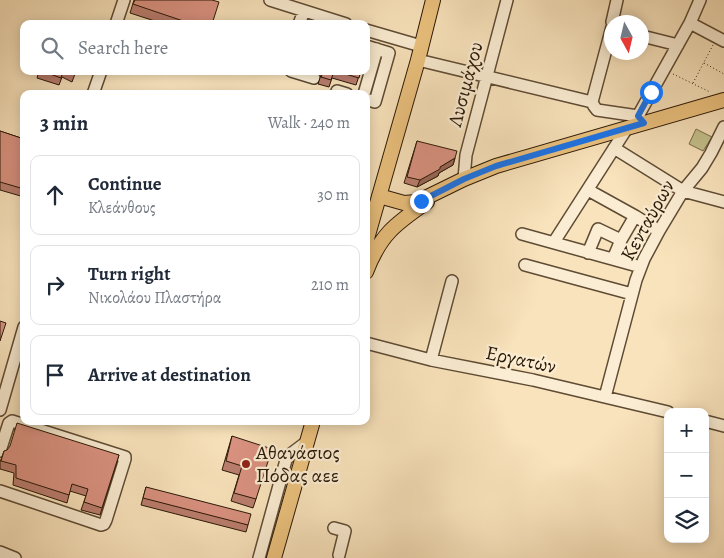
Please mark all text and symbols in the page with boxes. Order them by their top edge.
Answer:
north arrow [604,15,649,60]
search box [20,20,370,75]
icon: search [38,34,66,62]
text: Search here [78,35,168,61]
street label: Λυσιμάχου [441,39,490,130]
route start [640,81,663,104]
text: 3 min [40,109,88,137]
text: Walk · 240 m [268,112,350,134]
text: Continue [88,171,162,197]
street label: Κενταύρων [614,175,681,266]
icon: ahead [41,181,69,209]
text: 30 m [317,184,349,206]
route end [410,190,433,213]
text: Κλεάνθους [88,197,156,219]
text: Turn right [88,261,170,287]
icon: right [41,271,69,299]
text: 210 m [311,274,349,296]
text: Νικολάου Πλαστήρα [88,287,221,309]
street label: Εργατών [483,339,559,380]
icon: arrive [41,361,69,389]
text: Arrive at destination [88,362,251,388]
map controls [664,408,709,543]
button: + [664,408,709,453]
place label: Αθανάσιος Πόδας αεε [255,439,340,489]
button: − [664,453,709,498]
marker: Αθανάσιος Πόδας αεε [240,458,252,470]
button: layers [664,498,709,543]

